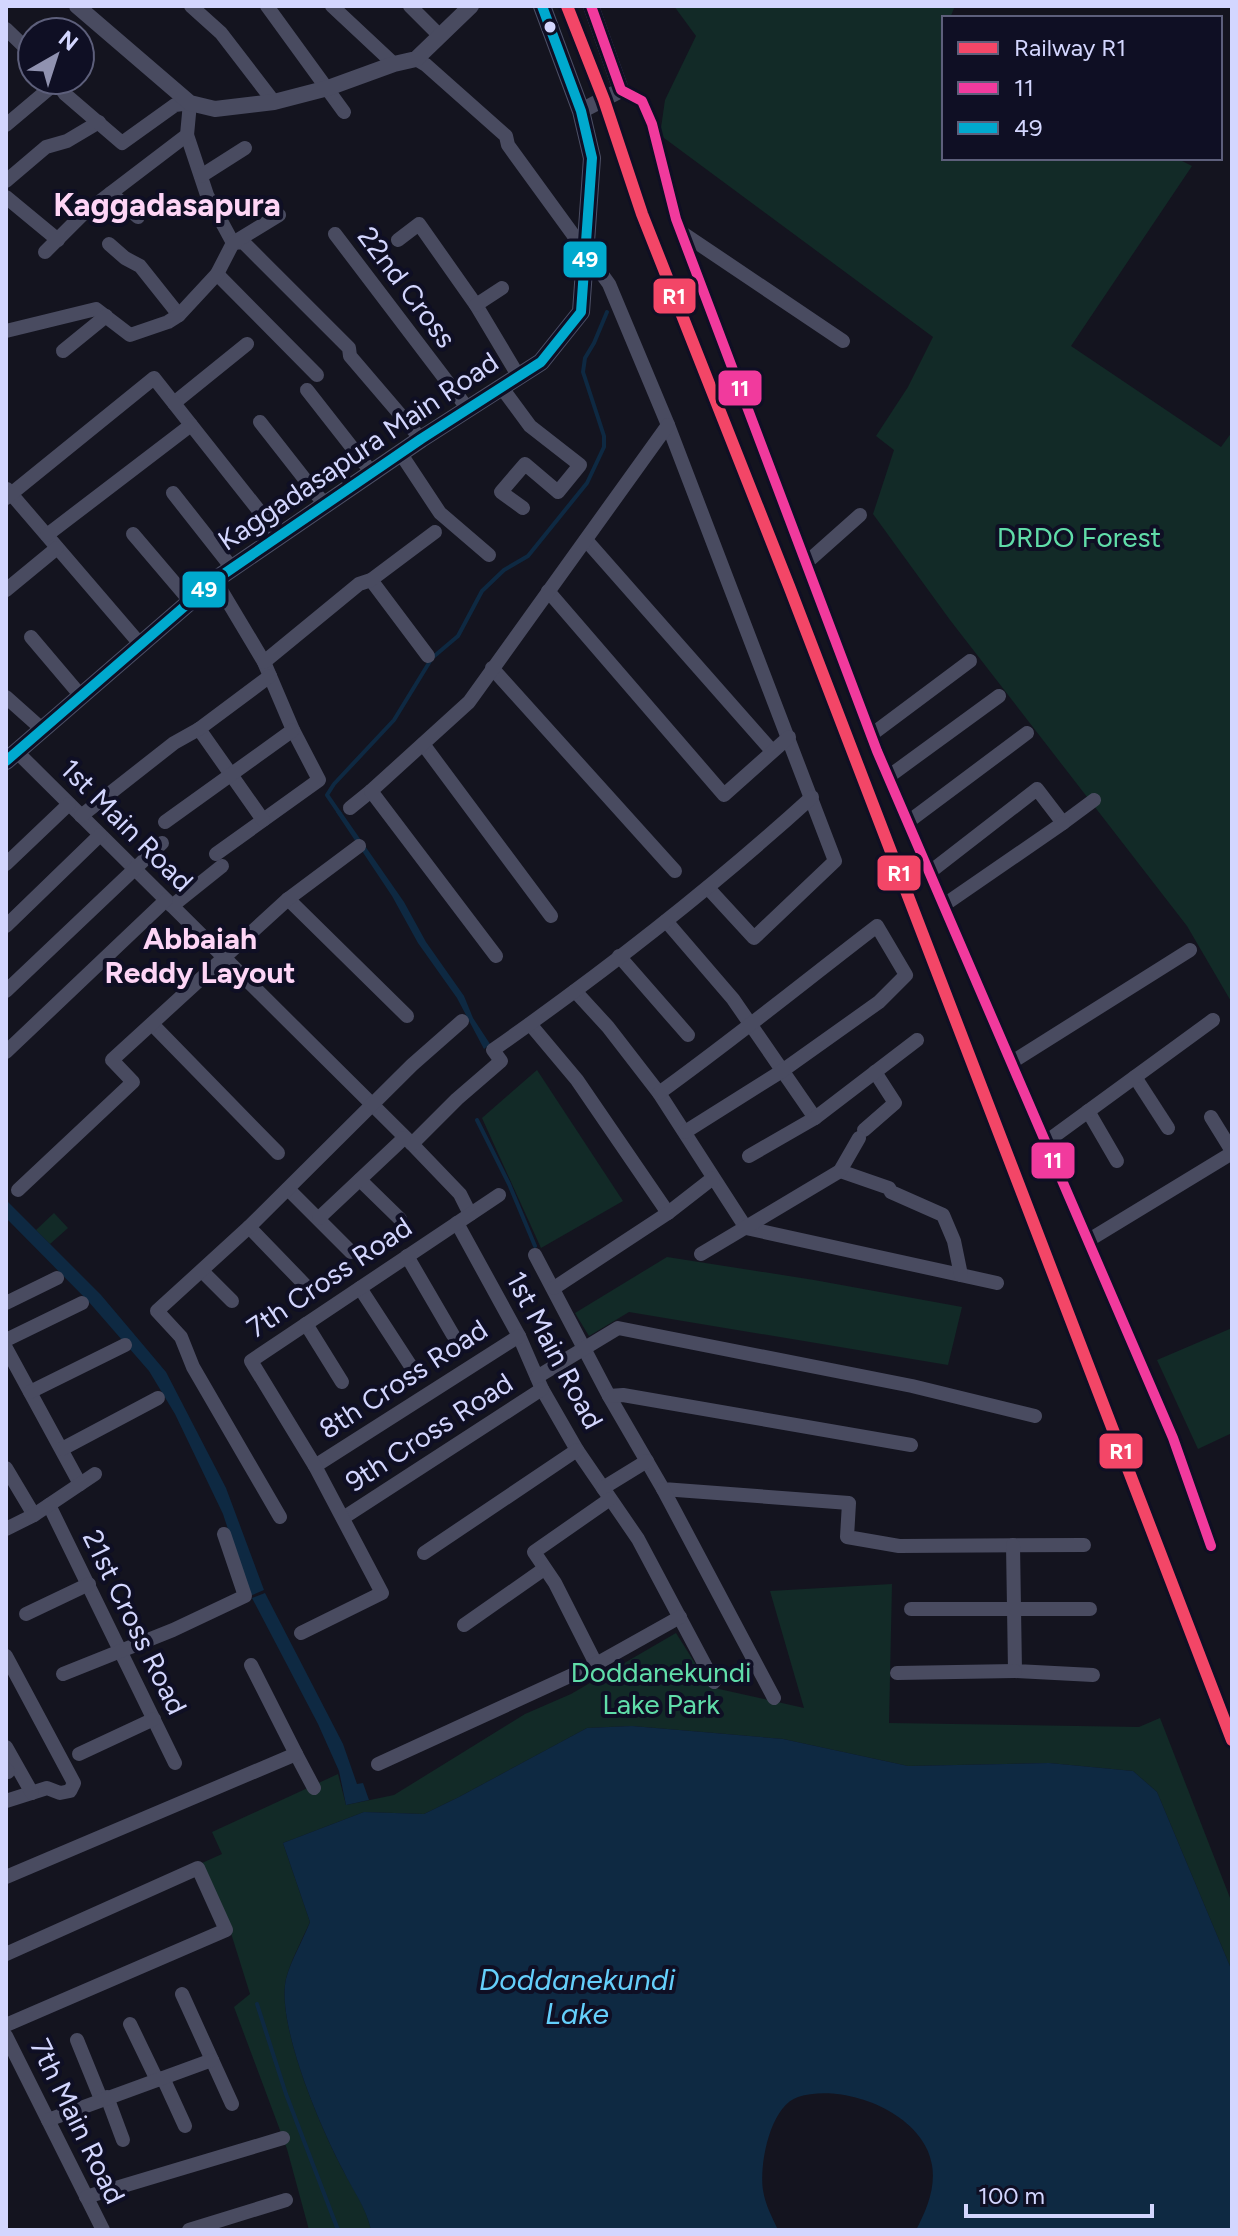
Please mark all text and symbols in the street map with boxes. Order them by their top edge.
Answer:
north arrow [16,16,96,96]
legend [942,16,1222,160]
unlabelled marker [542,19,558,35]
text: N [53,25,83,57]
text: Railway R1 [1014,33,1126,62]
text: 11 [1014,73,1034,102]
text: 49 [1014,113,1043,142]
district label: Kaggadasapura [53,186,281,224]
street label: 22nd Cross [351,220,463,354]
line badge: 49 [562,240,608,279]
text: 49 [572,246,598,273]
line badge: R1 [652,277,697,315]
text: R1 [662,283,686,310]
street label: Kaggadasapura Main Road [211,344,505,558]
line badge: 11 [717,369,763,407]
text: 11 [731,375,749,402]
park label: DRDO Forest [997,520,1161,554]
line badge: 49 [181,570,227,609]
text: 49 [191,576,217,603]
street label: 1st Main Road [54,752,200,898]
line badge: R1 [876,854,922,892]
text: R1 [887,860,911,887]
district label: Abbaiah Reddy Layout [104,920,296,991]
line badge: 11 [1030,1141,1076,1180]
text: 11 [1044,1147,1062,1174]
street label: 7th Cross Road [240,1209,418,1345]
street label: 1st Main Road [499,1265,611,1435]
street label: 8th Cross Road [313,1312,493,1446]
street label: 9th Cross Road [339,1365,519,1499]
line badge: R1 [1098,1432,1144,1470]
text: R1 [1109,1438,1133,1465]
street label: 21st Cross Road [76,1524,194,1720]
park label: Doddanekundi Lake Park [570,1655,752,1721]
water label: Doddanekundi Lake [479,1961,676,2032]
street label: 7th Main Road [23,2033,133,2209]
scale bar [966,2168,1152,2218]
text: 100 m [978,2181,1045,2210]

